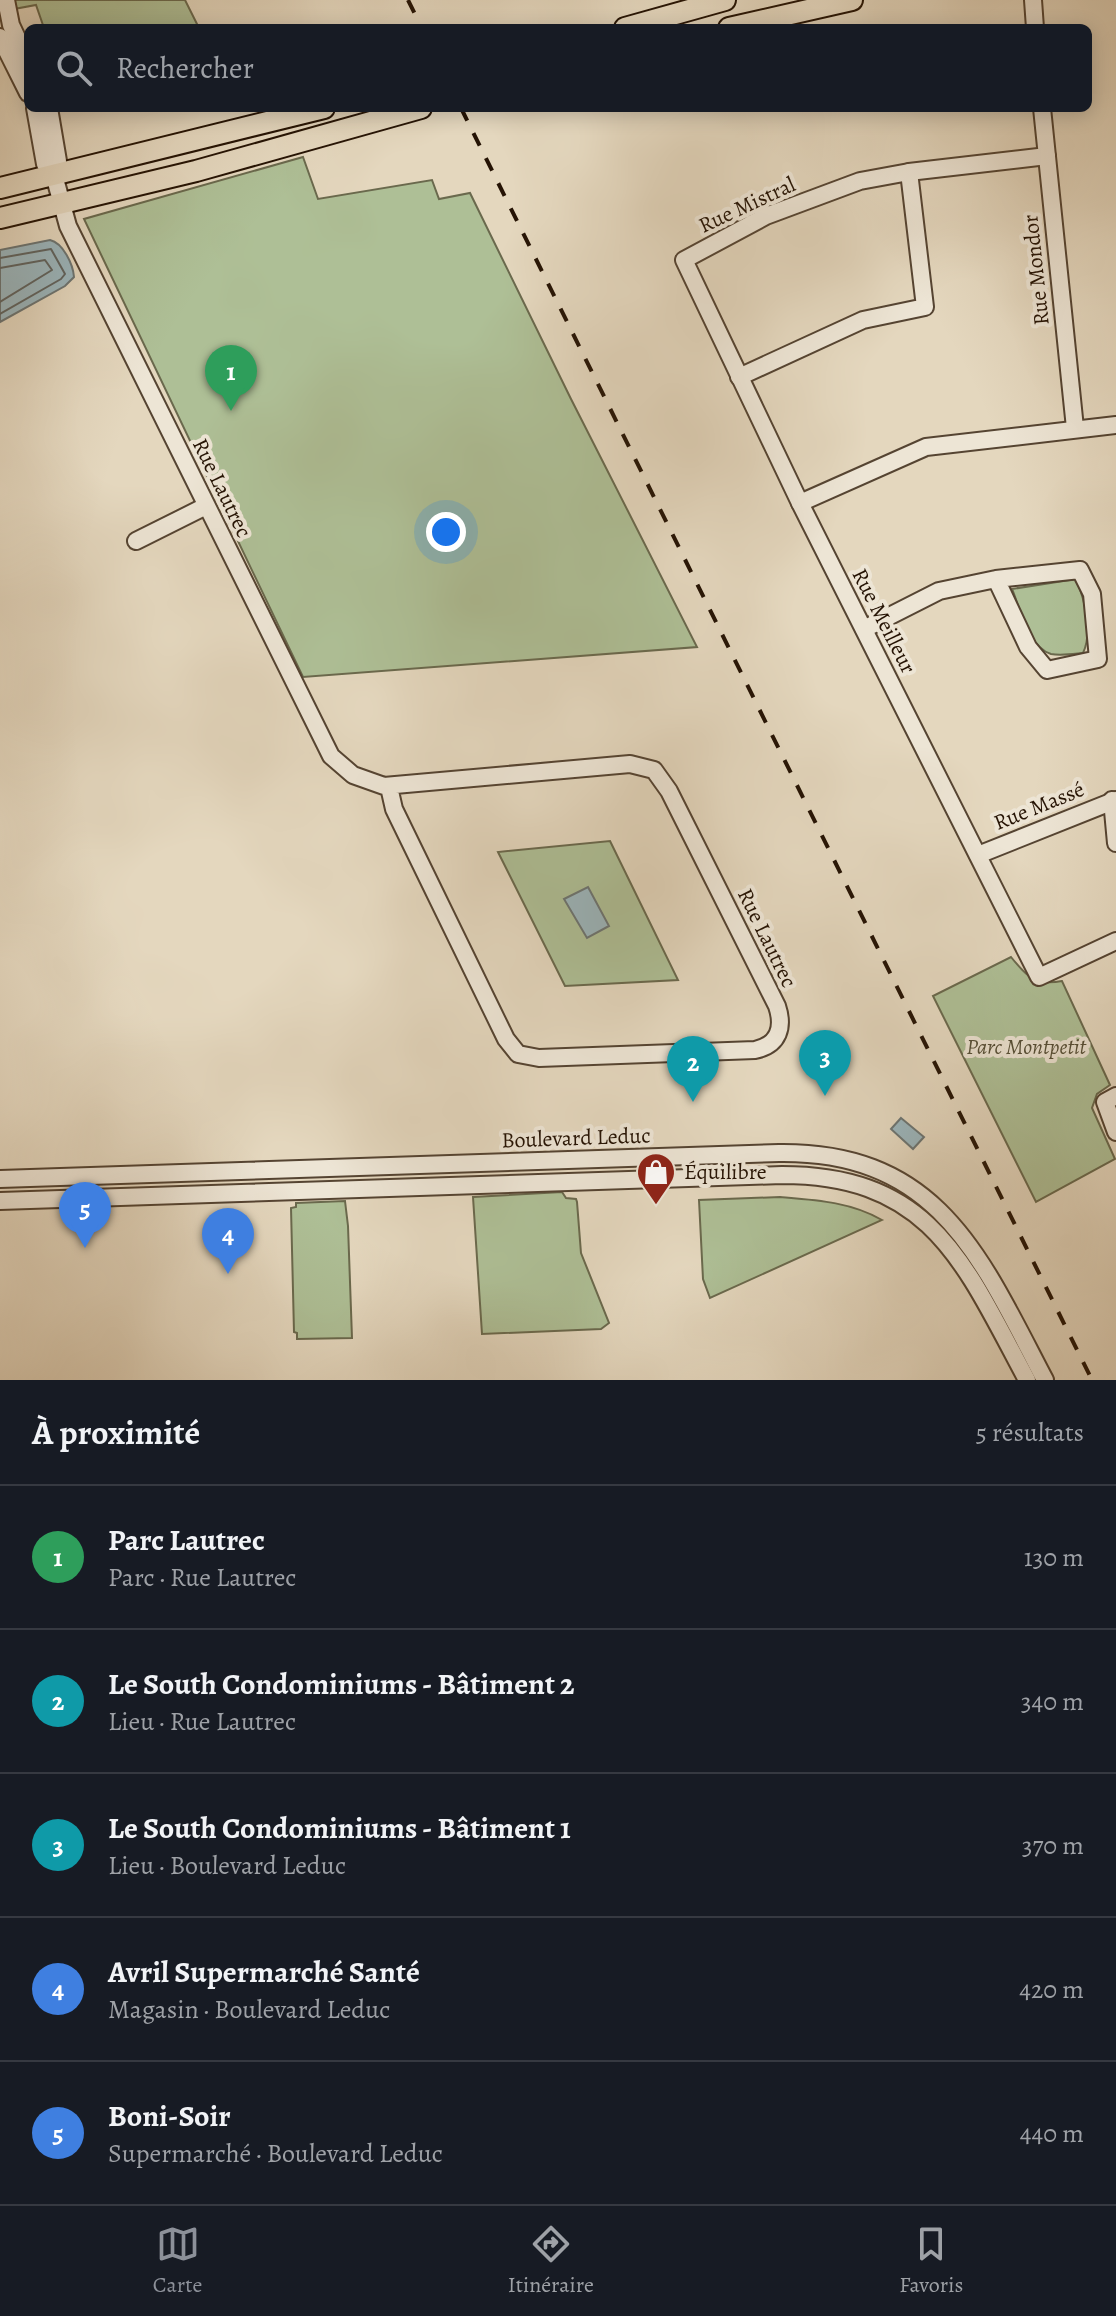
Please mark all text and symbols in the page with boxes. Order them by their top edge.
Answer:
search box [24,24,1092,112]
icon: search [52,46,96,90]
text: Rechercher [116,48,254,88]
street label: Rue Mistral [694,170,800,240]
street label: Rue Mondor [1015,213,1057,327]
pin: 1 [205,345,257,411]
street label: Rue Lautrec [185,433,259,543]
your location [426,512,466,552]
street label: Rue Meilleur [845,563,923,679]
street label: Rue Massé [989,774,1089,838]
street label: Rue Lautrec [730,883,804,993]
pin: 3 [799,1030,851,1096]
park label: Parc Montpetit [966,1032,1086,1062]
pin: 2 [667,1036,719,1102]
street label: Boulevard Leduc [501,1120,651,1156]
shop icon: Équilibre [635,1151,677,1206]
place label: Équilibre [684,1157,767,1187]
pin: 5 [59,1182,111,1248]
pin: 4 [202,1208,254,1274]
text: À proximité [32,1409,200,1456]
text: 5 résultats [976,1415,1084,1450]
text: Parc Lautrec [108,1520,265,1560]
text: 1 [53,1540,63,1575]
text: 130 m [1024,1540,1084,1575]
text: Parc · Rue Lautrec [108,1560,296,1595]
text: Le South Condominiums - Bâtiment 2 [108,1664,575,1704]
text: 2 [52,1684,64,1719]
text: 340 m [1021,1684,1084,1719]
text: Lieu · Rue Lautrec [108,1704,296,1739]
text: Le South Condominiums - Bâtiment 1 [108,1808,571,1848]
text: 3 [52,1828,64,1863]
text: 370 m [1022,1828,1084,1863]
text: Lieu · Boulevard Leduc [108,1848,346,1883]
text: Avril Supermarché Santé [108,1952,420,1992]
text: 4 [52,1972,64,2007]
text: 420 m [1019,1972,1084,2007]
text: Magasin · Boulevard Leduc [108,1992,390,2027]
text: Boni-Soir [108,2096,231,2136]
text: 5 [52,2116,64,2151]
text: 440 m [1020,2116,1084,2151]
text: Supermarché · Boulevard Leduc [108,2136,443,2171]
tab: Carte [153,2222,202,2300]
tab: Itinéraire [508,2222,594,2300]
tab: Favoris [899,2222,963,2300]

